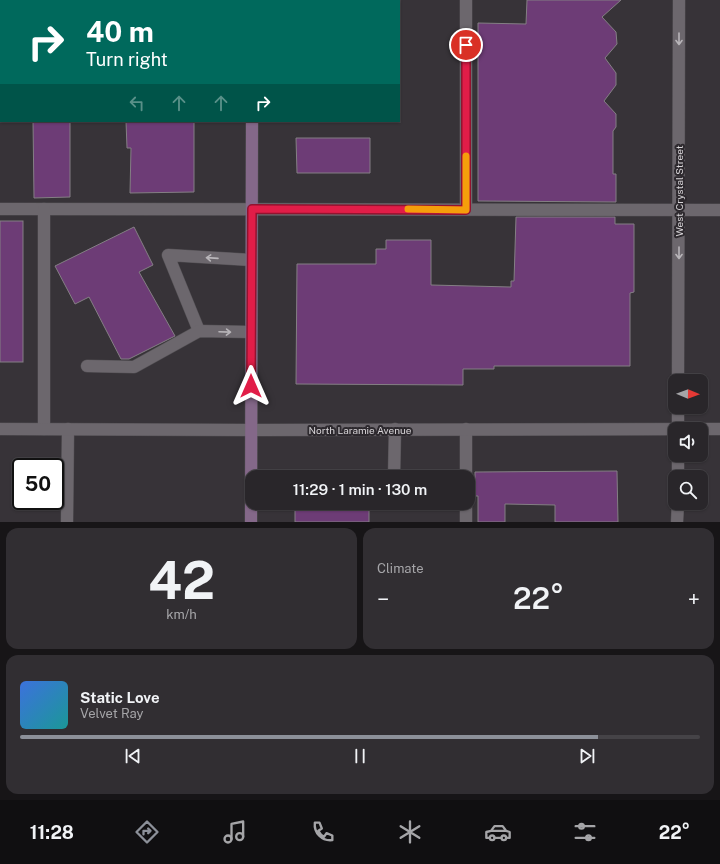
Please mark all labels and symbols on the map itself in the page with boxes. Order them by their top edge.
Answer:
pin [449,28,483,62]
one-way arrow [675,32,683,45]
street label: West Crystal Street [673,145,685,237]
one-way arrow [675,246,683,259]
one-way arrow [206,254,219,262]
one-way arrow [218,328,231,336]
position arrow [230,365,272,407]
north arrow [668,374,708,414]
street label: North Laramie Avenue [309,424,412,436]
speed limit sign: 50 [12,458,64,510]

